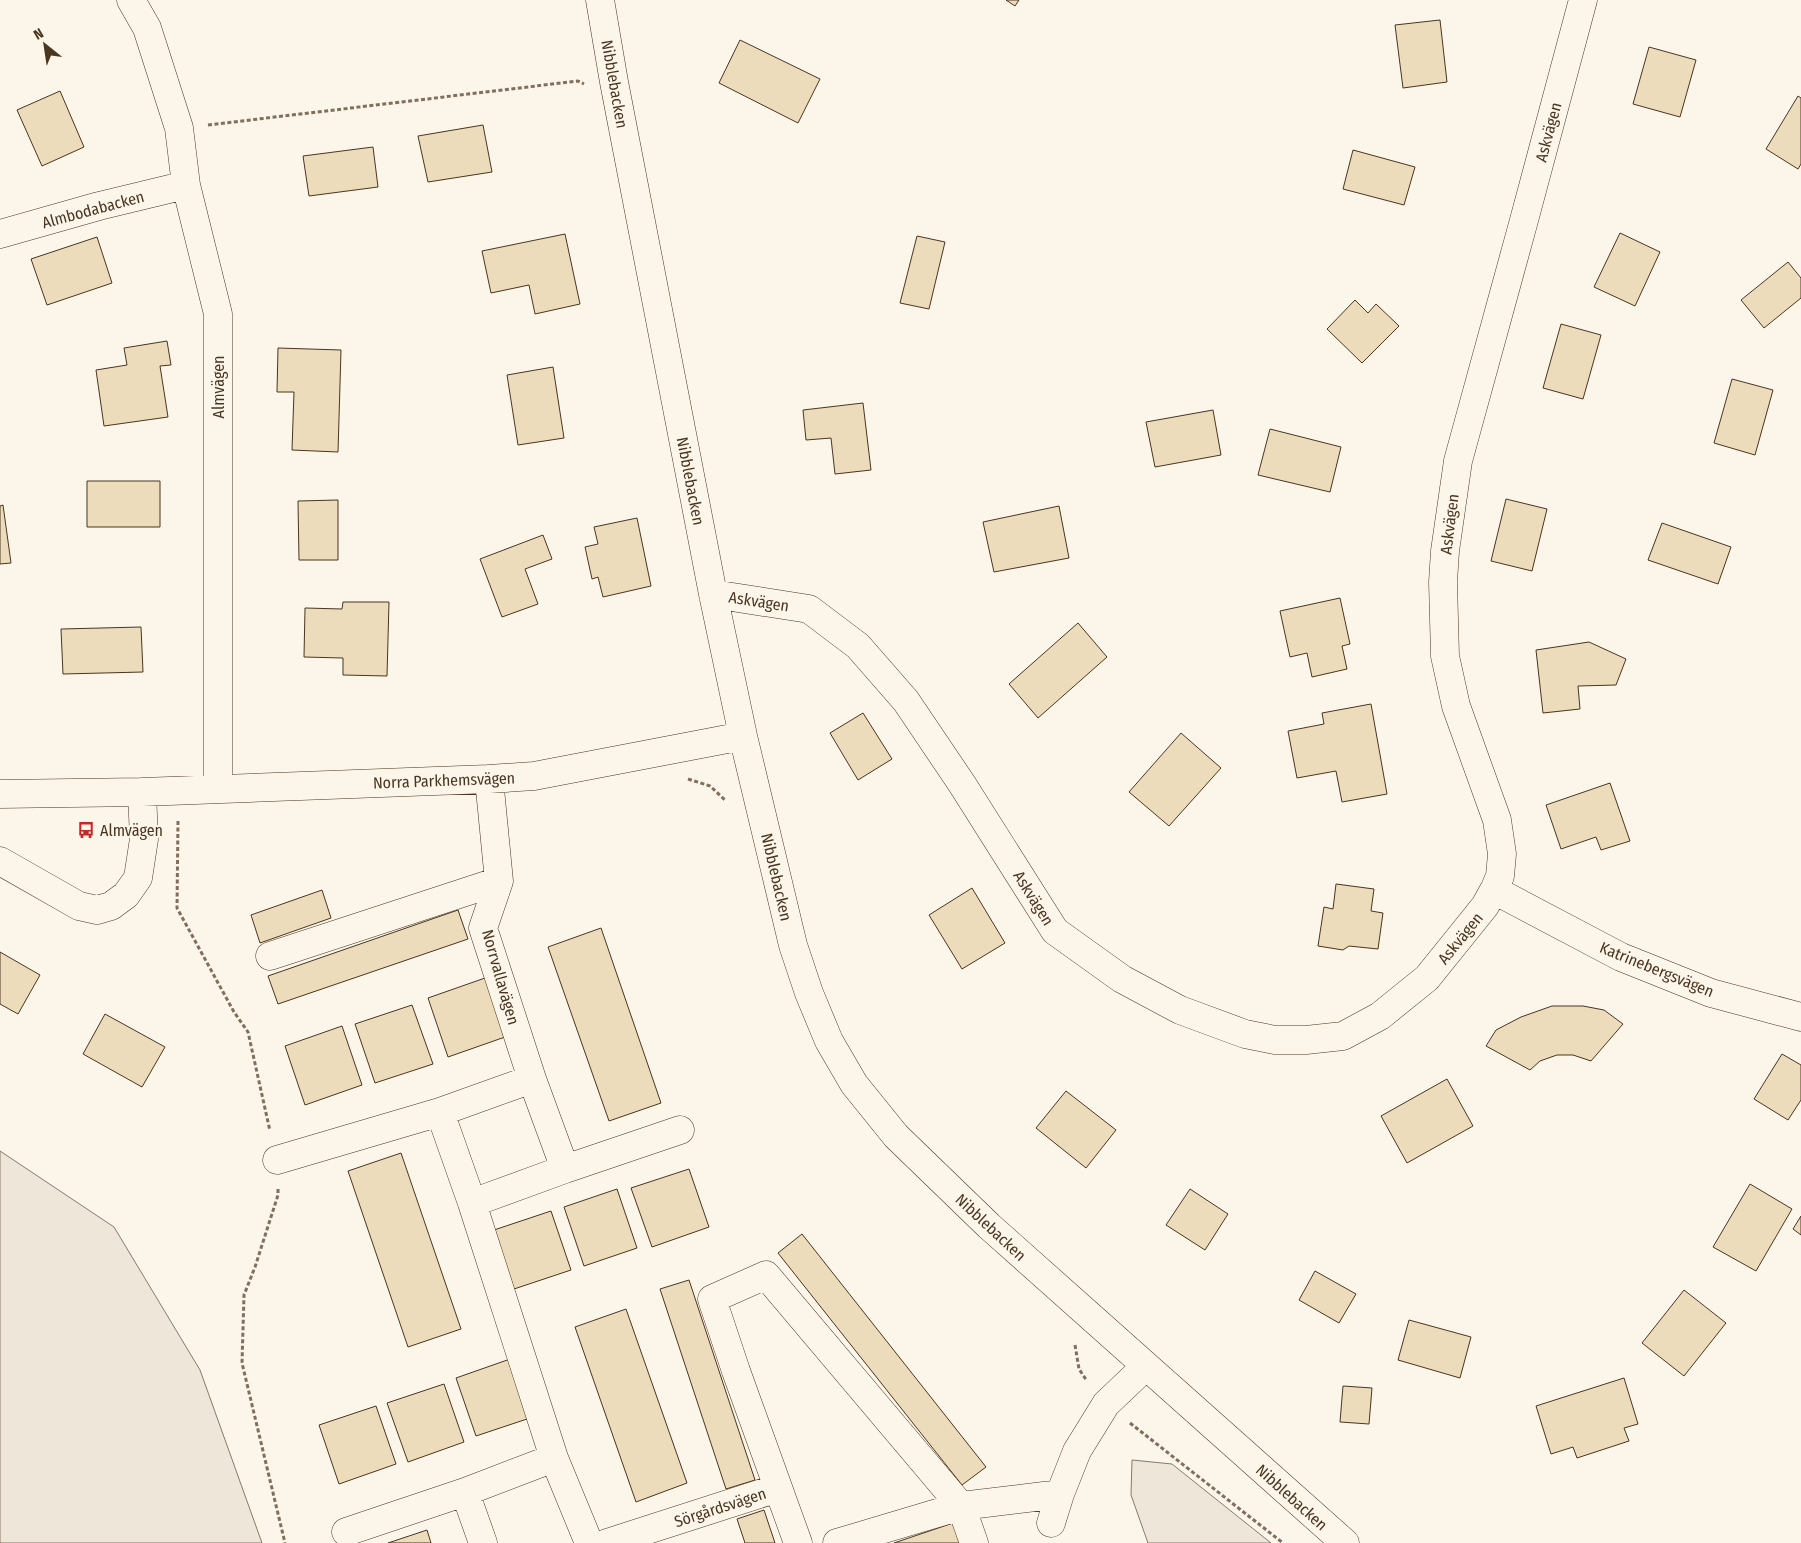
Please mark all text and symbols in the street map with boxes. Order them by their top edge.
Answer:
north arrow [20,20,70,70]
text: N [31,25,47,44]
street label: Nibblebacken [597,38,632,130]
street label: Askvägen [1531,100,1566,164]
street label: Almbodabacken [40,187,146,232]
street label: Almvägen [209,355,228,419]
street label: Nibblebacken [673,435,708,527]
street label: Askvägen [1436,493,1463,555]
street label: Askvägen [727,587,790,616]
street label: Norra Parkhemsvägen [373,769,515,792]
bus stop icon: Almvägen [76,820,96,840]
place label: Almvägen [100,821,163,840]
street label: Nibblebacken [757,831,796,923]
street label: Askvägen [1009,867,1058,929]
street label: Askvägen [1434,909,1487,968]
street label: Norrvallavägen [478,927,523,1027]
street label: Katrinebergsvägen [1597,938,1717,1001]
street label: Nibblebacken [951,1190,1030,1265]
street label: Nibblebacken [1252,1460,1331,1534]
street label: Sörgårdsvägen [672,1484,768,1531]

